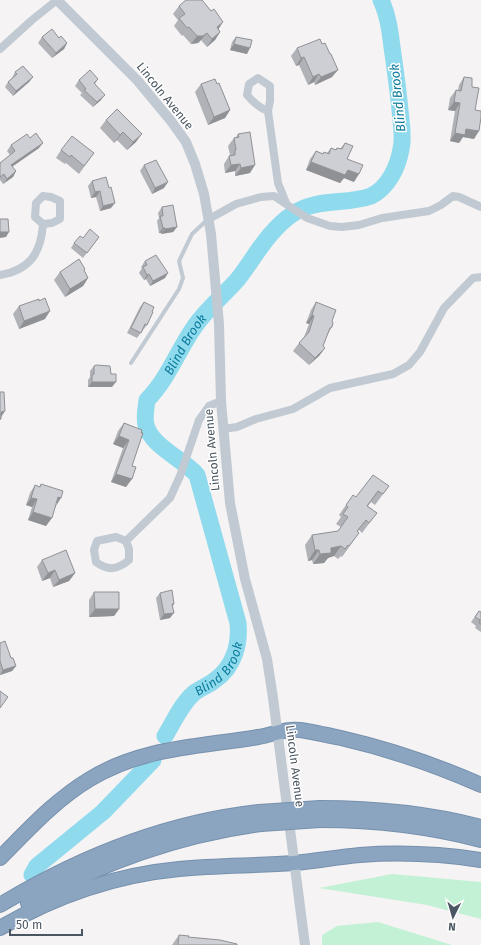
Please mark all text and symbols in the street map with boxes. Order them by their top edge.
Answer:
street label: Lincoln Avenue [134,60,196,132]
water label: Blind Brook [386,63,409,133]
water label: Blind Brook [161,311,209,378]
street label: Lincoln Avenue [201,408,223,492]
water label: Blind Brook [192,641,245,699]
street label: Lincoln Avenue [283,724,307,808]
north arrow [433,897,473,937]
scale bar [10,911,82,937]
text: 50 m [16,918,42,932]
text: N [448,920,456,933]

